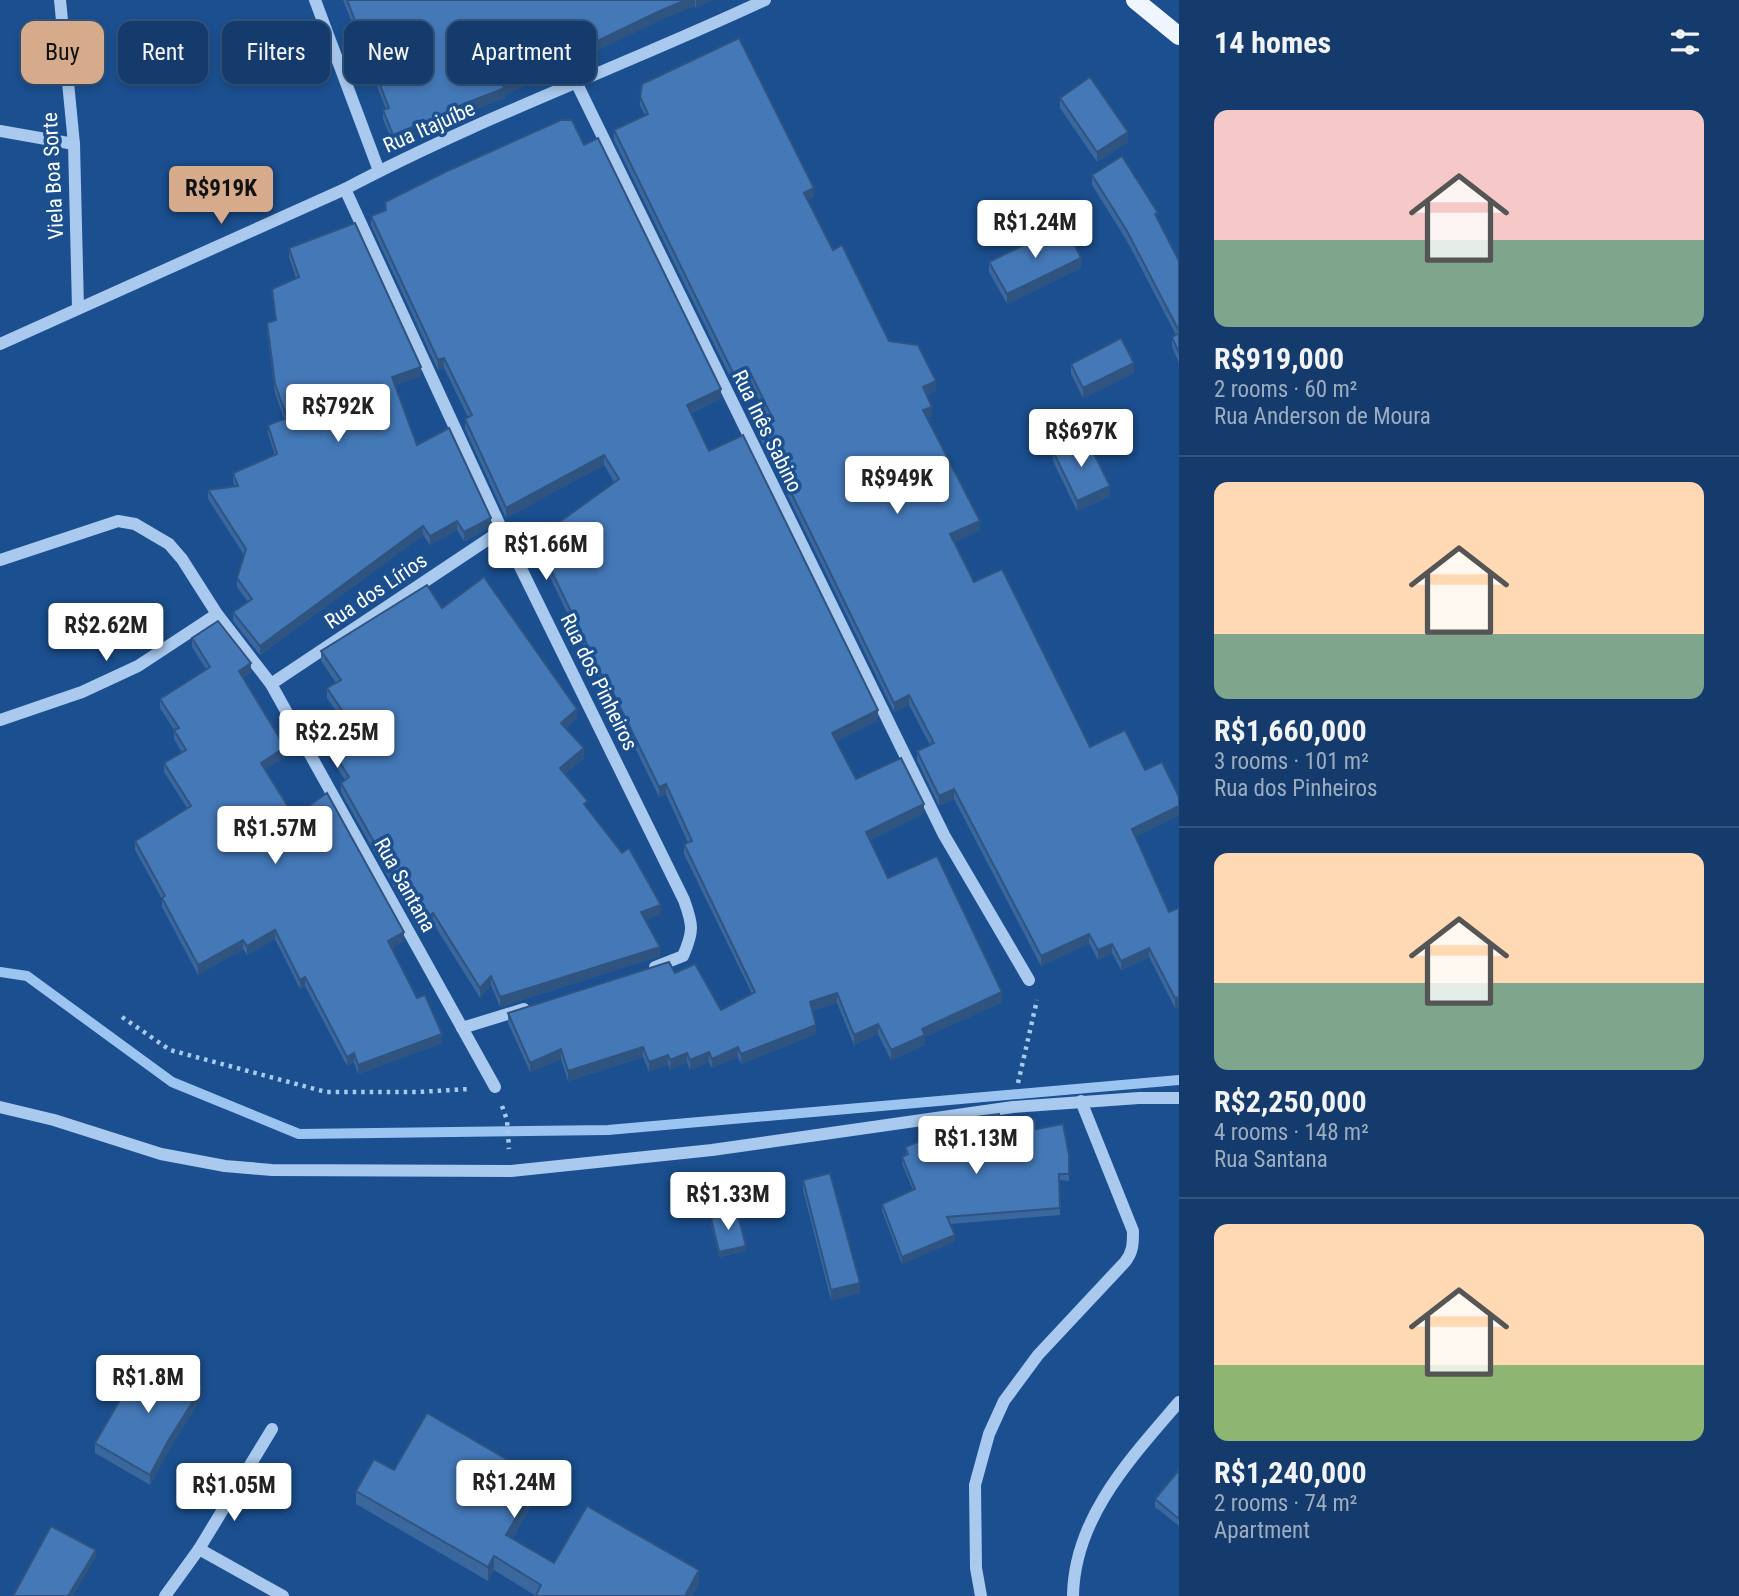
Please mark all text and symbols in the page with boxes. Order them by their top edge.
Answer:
chip: Buy [21,21,104,84]
chip: Rent [118,21,208,84]
chip: Filters [222,21,330,84]
chip: New [344,21,433,84]
chip: Apartment [447,21,596,84]
icon: filters [1666,23,1704,61]
text: 14 homes [1214,25,1331,60]
street label: Rua Itajuíbe [379,96,479,158]
street label: Viela Boa Sorte [38,112,68,240]
icon: home [1396,155,1522,281]
pin: R$919K [164,166,278,226]
text: R$919K [185,175,257,202]
pin: R$1.24M [970,201,1100,260]
text: R$1.24M [993,209,1077,236]
text: R$919,000 [1214,341,1344,376]
street label: Rua Inês Sabino [727,366,807,496]
text: 2 rooms · 60 m² [1214,376,1357,403]
pin: R$792K [281,384,395,444]
text: R$792K [302,393,374,420]
text: Rua Anderson de Moura [1214,403,1431,430]
pin: R$697K [1024,410,1138,469]
text: R$697K [1045,418,1117,445]
pin: R$949K [840,456,954,516]
text: R$949K [861,465,933,492]
pin: R$1.66M [481,522,611,582]
icon: home [1396,527,1522,653]
text: R$1.66M [504,531,588,558]
street label: Rua dos Lírios [320,548,432,634]
pin: R$2.62M [41,604,171,663]
street label: Rua dos Pinheiros [555,610,643,754]
text: R$2.62M [64,612,148,639]
pin: R$2.25M [272,710,402,770]
text: R$1,660,000 [1214,713,1367,748]
text: R$2.25M [295,719,379,746]
text: 3 rooms · 101 m² [1214,748,1369,775]
text: Rua dos Pinheiros [1214,775,1378,802]
pin: R$1.57M [210,806,340,866]
text: R$1.57M [233,815,317,842]
street label: Rua Santana [369,834,441,936]
icon: home [1396,898,1522,1024]
text: R$2,250,000 [1214,1084,1367,1119]
pin: R$1.13M [911,1116,1041,1176]
text: 4 rooms · 148 m² [1214,1119,1369,1146]
text: R$1.13M [934,1125,1018,1152]
text: Rua Santana [1214,1146,1328,1173]
pin: R$1.33M [663,1172,793,1232]
text: R$1.33M [686,1181,770,1208]
icon: home [1396,1269,1522,1395]
pin: R$1.8M [91,1356,205,1415]
text: R$1.8M [112,1364,184,1391]
text: R$1,240,000 [1214,1455,1367,1490]
pin: R$1.24M [449,1460,579,1520]
pin: R$1.05M [169,1464,299,1523]
text: R$1.24M [472,1469,556,1496]
text: R$1.05M [192,1472,276,1499]
text: 2 rooms · 74 m² [1214,1490,1357,1517]
text: Apartment [1214,1517,1310,1544]

